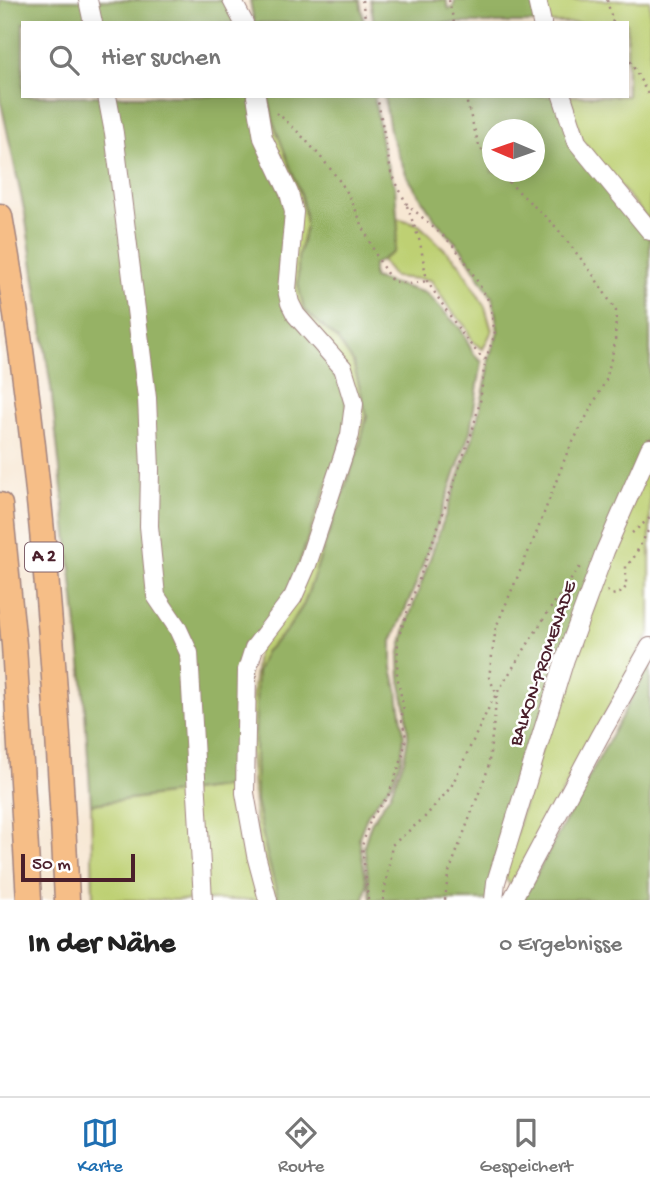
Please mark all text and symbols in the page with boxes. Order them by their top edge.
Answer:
search box [21,21,629,98]
icon: search [45,41,83,79]
text: Hier suchen [101,44,221,75]
north arrow [482,119,545,182]
road number: A 2 [25,542,63,572]
street label: BALKON-PROMENADE [505,577,583,750]
scale bar [21,851,135,883]
text: 50 m [32,854,71,877]
text: In der Nähe [28,928,175,963]
text: 0 Ergebnisse [499,932,622,959]
tab: Karte [78,1114,123,1179]
tab: Route [278,1114,324,1179]
tab: Gespeichert [479,1114,572,1179]

